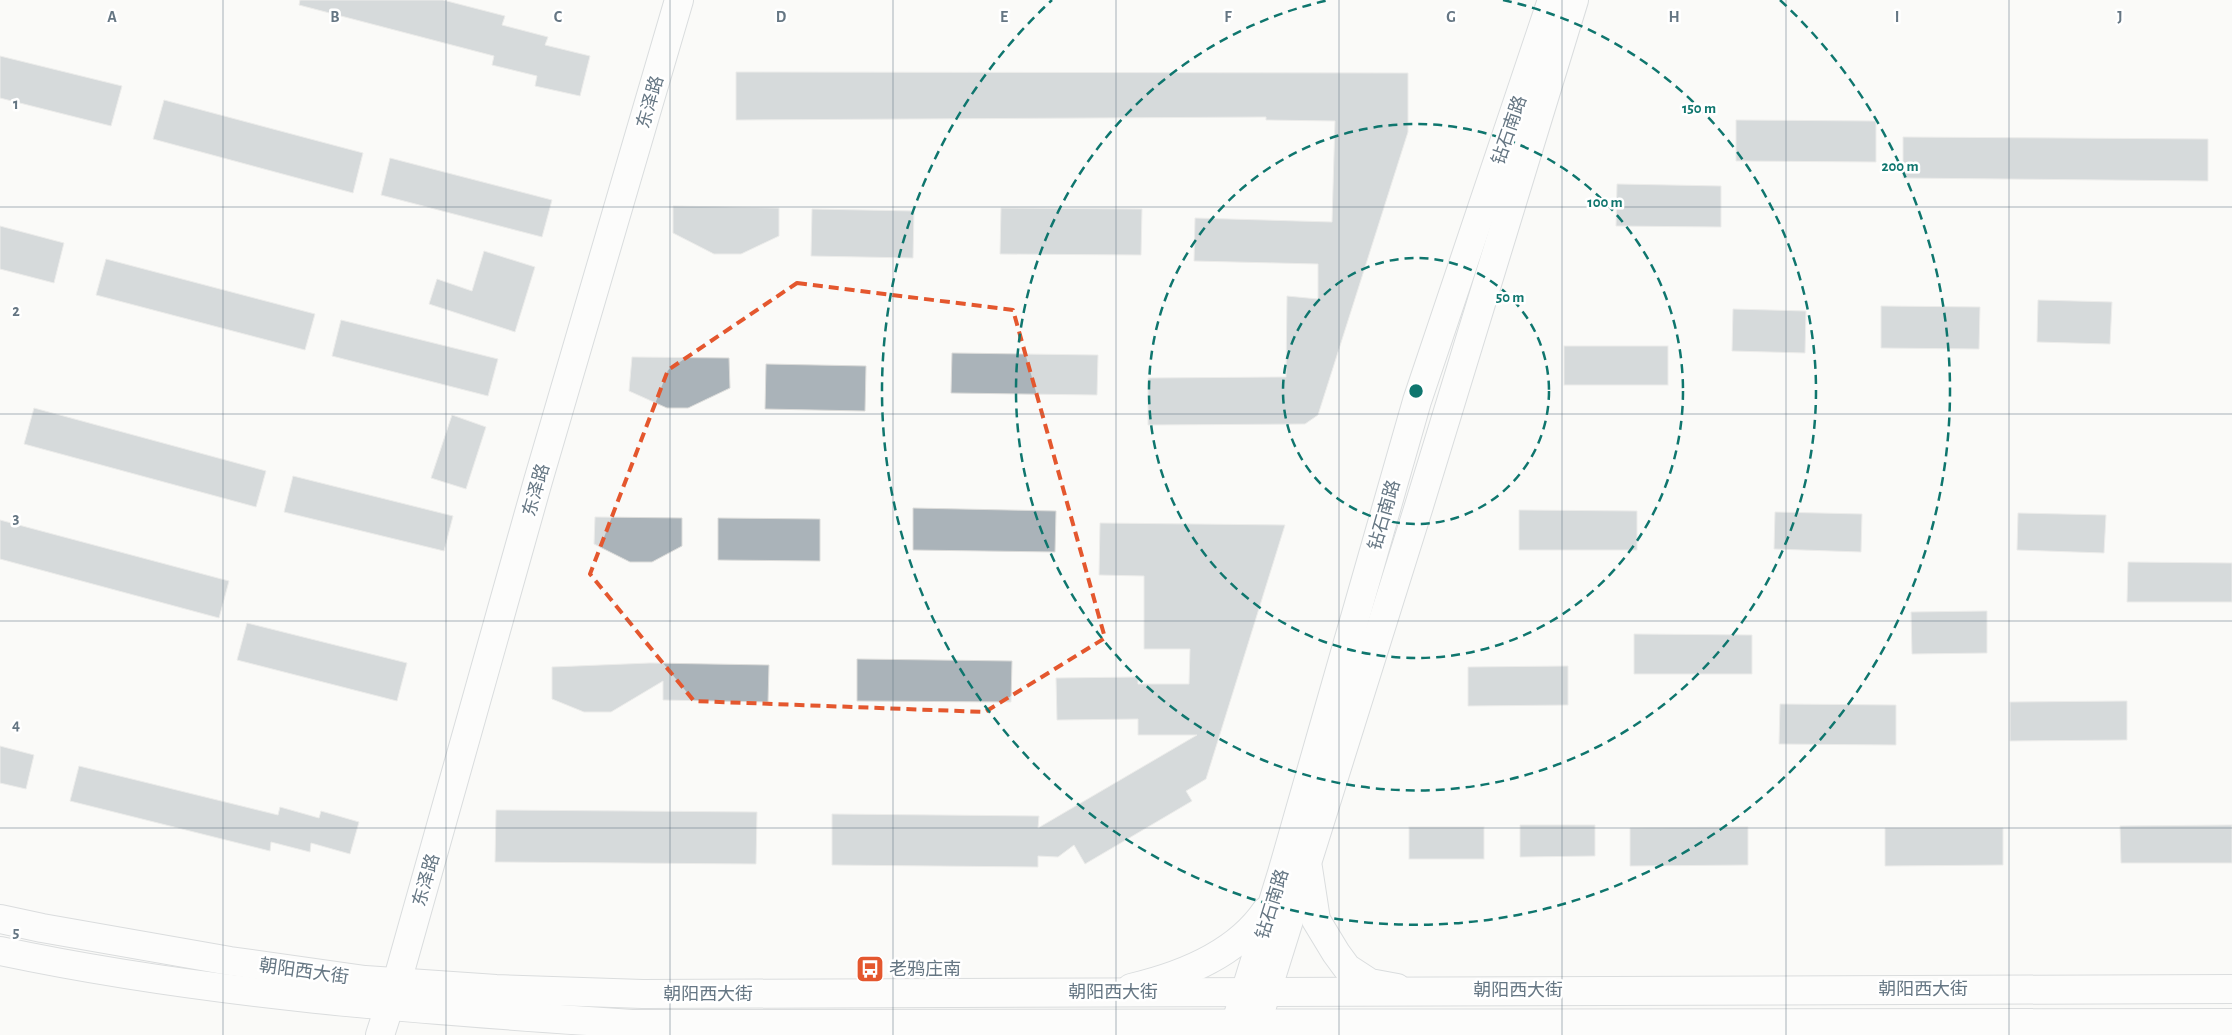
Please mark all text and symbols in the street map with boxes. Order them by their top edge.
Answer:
text: A [107,9,117,25]
text: B [330,9,340,25]
text: C [554,9,563,25]
text: D [776,9,787,25]
text: E [1000,9,1008,25]
text: F [1224,9,1232,25]
text: G [1446,9,1456,25]
text: H [1668,9,1680,25]
text: I [1895,9,1899,25]
text: J [2117,9,2123,25]
street label: 东泽路 [633,73,667,131]
street label: 钻石南路 [1488,93,1530,167]
text: 1 [13,96,19,112]
text: 150 m [1682,101,1716,116]
text: 200 m [1881,159,1919,174]
text: 100 m [1587,195,1623,210]
text: 50 m [1496,290,1524,305]
text: 2 [12,303,20,319]
centre of rings [1407,382,1425,400]
street label: 东泽路 [519,461,553,519]
street label: 钻石南路 [1364,478,1404,552]
text: 3 [13,510,20,526]
text: 4 [12,717,20,733]
street label: 东泽路 [409,851,443,909]
street label: 钻石南路 [1252,867,1292,941]
text: 5 [13,924,20,940]
bus stop icon: 老鸦庄南 [855,954,885,984]
street label: 朝阳西大街 [258,955,350,987]
place label: 老鸦庄南 [889,959,961,979]
street label: 朝阳西大街 [1878,979,1968,999]
street label: 朝阳西大街 [1473,980,1563,1000]
street label: 朝阳西大街 [1068,982,1158,1002]
street label: 朝阳西大街 [663,984,753,1004]

